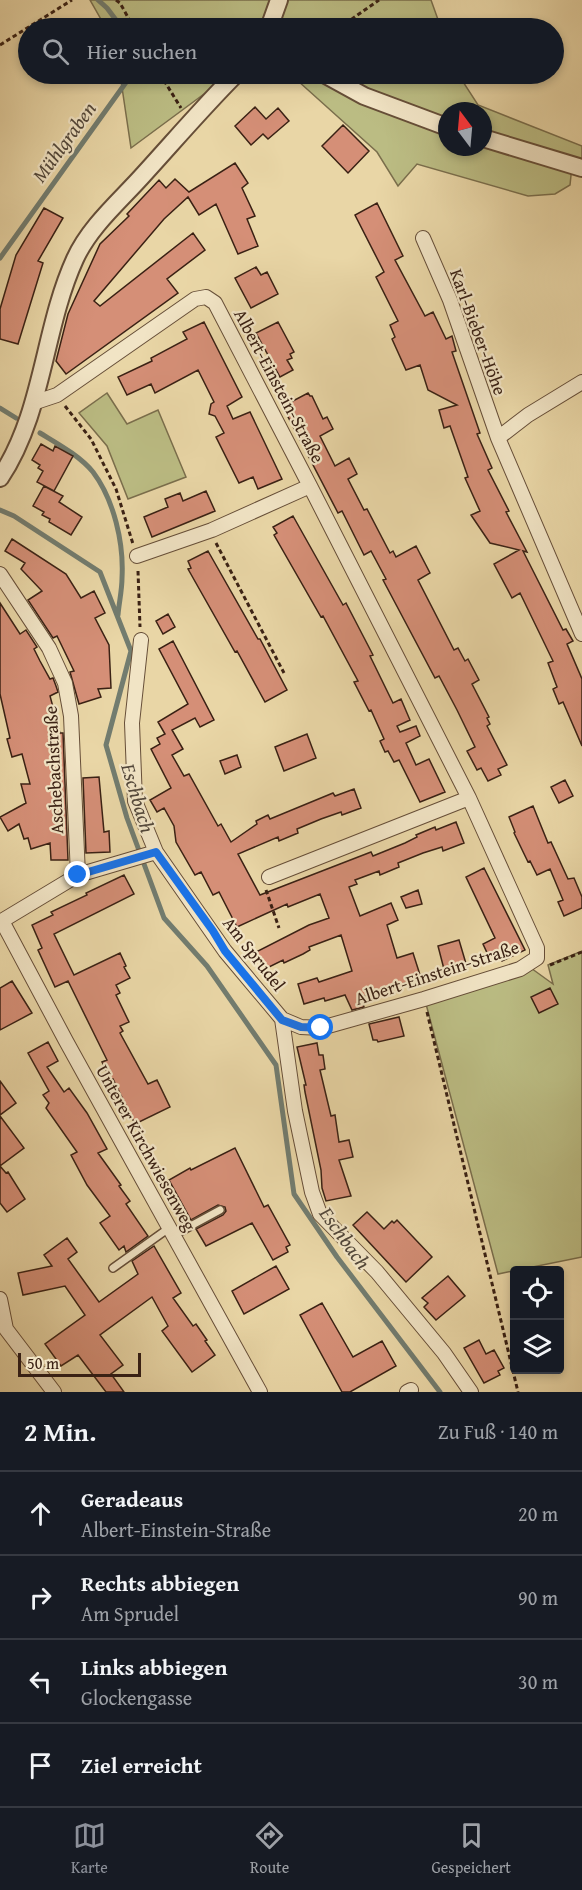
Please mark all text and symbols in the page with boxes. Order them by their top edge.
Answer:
search box [18,18,564,84]
icon: search [39,35,72,68]
text: Hier suchen [87,35,197,67]
water label: Mühlgraben [24,96,103,188]
north arrow [438,102,492,156]
street label: Karl-Bieber-Höhe [443,265,514,399]
street label: Albert-Einstein-Straße [227,304,332,468]
street label: Aschebachstraße [37,705,70,835]
water label: Eschbach [114,759,163,836]
route end [64,861,90,887]
street label: Am Sprudel [217,911,292,997]
street label: Albert-Einstein-Straße [351,933,522,1012]
route start [307,1014,333,1040]
street label: Unterer Kirchwiesenweg [89,1060,203,1236]
water label: Eschbach [312,1200,378,1275]
map controls [510,1266,564,1374]
button: locate [510,1266,564,1320]
button: layers [510,1320,564,1374]
scale bar [18,1350,141,1378]
text: 50 m [27,1351,59,1375]
text: 2 Min. [24,1412,96,1451]
text: Zu Fuß · 140 m [438,1417,558,1446]
text: Geradeaus [81,1483,183,1515]
icon: ahead [24,1497,57,1530]
text: 20 m [518,1499,558,1528]
text: Albert-Einstein-Straße [81,1515,271,1544]
text: Rechts abbiegen [81,1567,239,1599]
icon: right [24,1581,57,1614]
text: 90 m [518,1583,558,1612]
text: Am Sprudel [81,1599,179,1628]
text: Links abbiegen [81,1651,227,1683]
icon: left [24,1665,57,1698]
text: 30 m [518,1667,558,1696]
text: Glockengasse [81,1683,192,1712]
icon: arrive [24,1749,57,1782]
text: Ziel erreicht [81,1749,202,1781]
tab: Karte [71,1819,108,1879]
tab: Route [250,1819,289,1879]
tab: Gespeichert [431,1819,511,1879]

